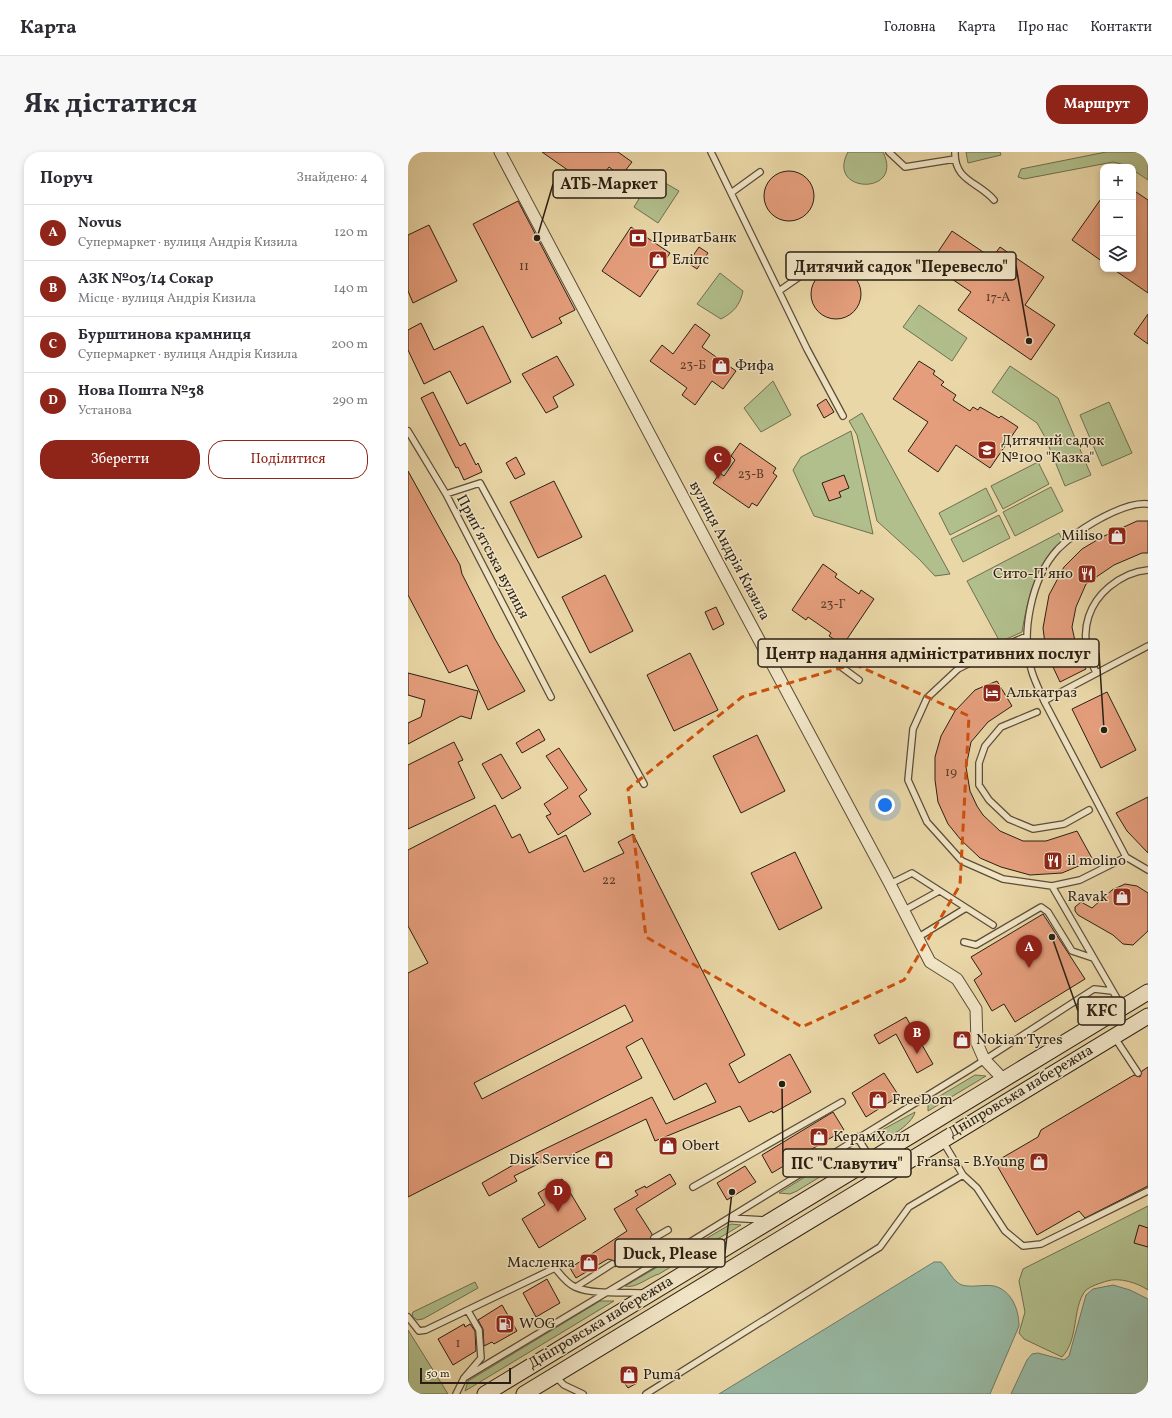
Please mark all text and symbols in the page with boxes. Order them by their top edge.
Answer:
text: Карта [20,15,77,41]
text: Головна [884,18,936,37]
text: Карта [958,18,996,37]
text: Про нас [1018,18,1068,37]
text: Контакти [1090,18,1152,37]
text: Як дістатися [24,85,197,124]
button: Маршрут [1046,85,1148,124]
map controls [1100,164,1136,272]
button: + [1100,164,1136,200]
text: Поруч [40,167,93,190]
text: Знайдено: 4 [296,169,368,187]
callout: АТБ-Маркет [553,170,666,198]
text: АТБ-Маркет [560,174,658,196]
button: − [1100,200,1136,236]
text: Novus [78,213,122,234]
text: A [48,224,58,242]
text: 120 m [334,224,368,242]
bank icon: ПриватБанк [627,227,649,249]
place label: ПриватБанк [652,228,737,249]
text: Супермаркет · вулиця Андрія Кизила [78,234,298,252]
button: layers [1100,236,1136,272]
shop icon: Еліпс [647,249,669,271]
place label: Еліпс [672,250,709,271]
callout: Дитячий садок "Перевесло" [786,252,1016,280]
text: Дитячий садок "Перевесло" [794,257,1008,279]
house number: 11 [519,258,529,276]
text: АЗК №03/14 Сокар [78,269,214,290]
text: B [49,280,57,298]
text: 140 m [334,280,368,298]
house number: 17-А [986,289,1010,307]
text: Місце · вулиця Андрія Кизила [78,290,256,308]
text: Бурштинова крамниця [78,325,251,346]
text: C [49,336,57,354]
text: 200 m [331,336,368,354]
text: Супермаркет · вулиця Андрія Кизила [78,346,298,364]
shop icon: Фифа [710,355,732,377]
place label: Фифа [735,356,774,377]
house number: 23-Б [680,357,706,375]
text: Нова Пошта №38 [78,381,204,402]
text: D [48,392,58,410]
text: 290 m [332,392,368,410]
text: Установа [78,402,132,420]
place label: Дитячий садок №100 "Казка" [1001,431,1104,469]
school or university icon: Дитячий садок №100 "Казка" [976,439,998,461]
button: Зберегти [40,440,200,479]
button: Поділитися [208,440,368,479]
pin: C [705,446,731,479]
house number: 23-В [738,466,764,484]
street label: вулиця Андрія Кизила [683,478,775,624]
street label: Припʼятська вулиця [450,491,534,623]
shop icon: Miliso [1106,525,1128,547]
place label: Miliso [1061,526,1103,547]
restaurant icon: Сито-П’яно [1076,563,1098,585]
place label: Сито-П’яно [993,564,1073,585]
house number: 23-Г [820,596,846,614]
callout: Центр надання адміністративних послуг [758,639,1099,667]
text: Центр надання адміністративних послуг [765,644,1091,666]
hotel icon: Алькатраз [981,682,1003,704]
place label: Алькатраз [1006,683,1077,704]
house number: 19 [945,764,957,782]
your location [875,795,895,815]
restaurant icon: il molino [1042,850,1064,872]
place label: il molino [1067,851,1126,872]
house number: 22 [602,872,616,890]
shop icon: Ravak [1111,886,1133,908]
place label: Ravak [1067,887,1108,908]
pin: A [1016,935,1042,968]
callout: KFC [1078,997,1125,1025]
text: KFC [1086,1001,1118,1023]
pin: B [904,1021,930,1054]
shop icon: Nokian Tyres [951,1029,973,1051]
place label: Nokian Tyres [976,1030,1063,1051]
street label: Дніпровська набережна [945,1040,1097,1144]
shop icon: FreeDom [867,1089,889,1111]
place label: FreeDom [892,1090,953,1111]
shop icon: КерамХолл [808,1126,830,1148]
place label: КерамХолл [833,1127,910,1148]
shop icon: Obert [657,1135,679,1157]
place label: Obert [682,1136,720,1157]
shop icon: Disk Service [593,1149,615,1171]
callout: ПС "Славутич" [783,1149,911,1177]
place label: Disk Service [509,1150,590,1171]
shop icon: Fransa - B.Young [1028,1151,1050,1173]
place label: Fransa - B.Young [916,1152,1025,1173]
text: ПС "Славутич" [791,1154,903,1176]
pin: D [545,1179,571,1212]
callout: Duck, Please [615,1239,725,1267]
text: Duck, Please [623,1244,717,1266]
shop icon: Масленка [578,1252,600,1274]
place label: Масленка [507,1253,575,1274]
street label: Дніпровська набережна [525,1271,677,1375]
fuel station icon: WOG [494,1313,516,1335]
place label: WOG [519,1314,556,1335]
house number: 1 [455,1335,461,1353]
shop icon: Puma [618,1364,640,1386]
place label: Puma [643,1365,681,1386]
scale bar [420,1366,511,1385]
text: 50 m [426,1367,450,1382]

